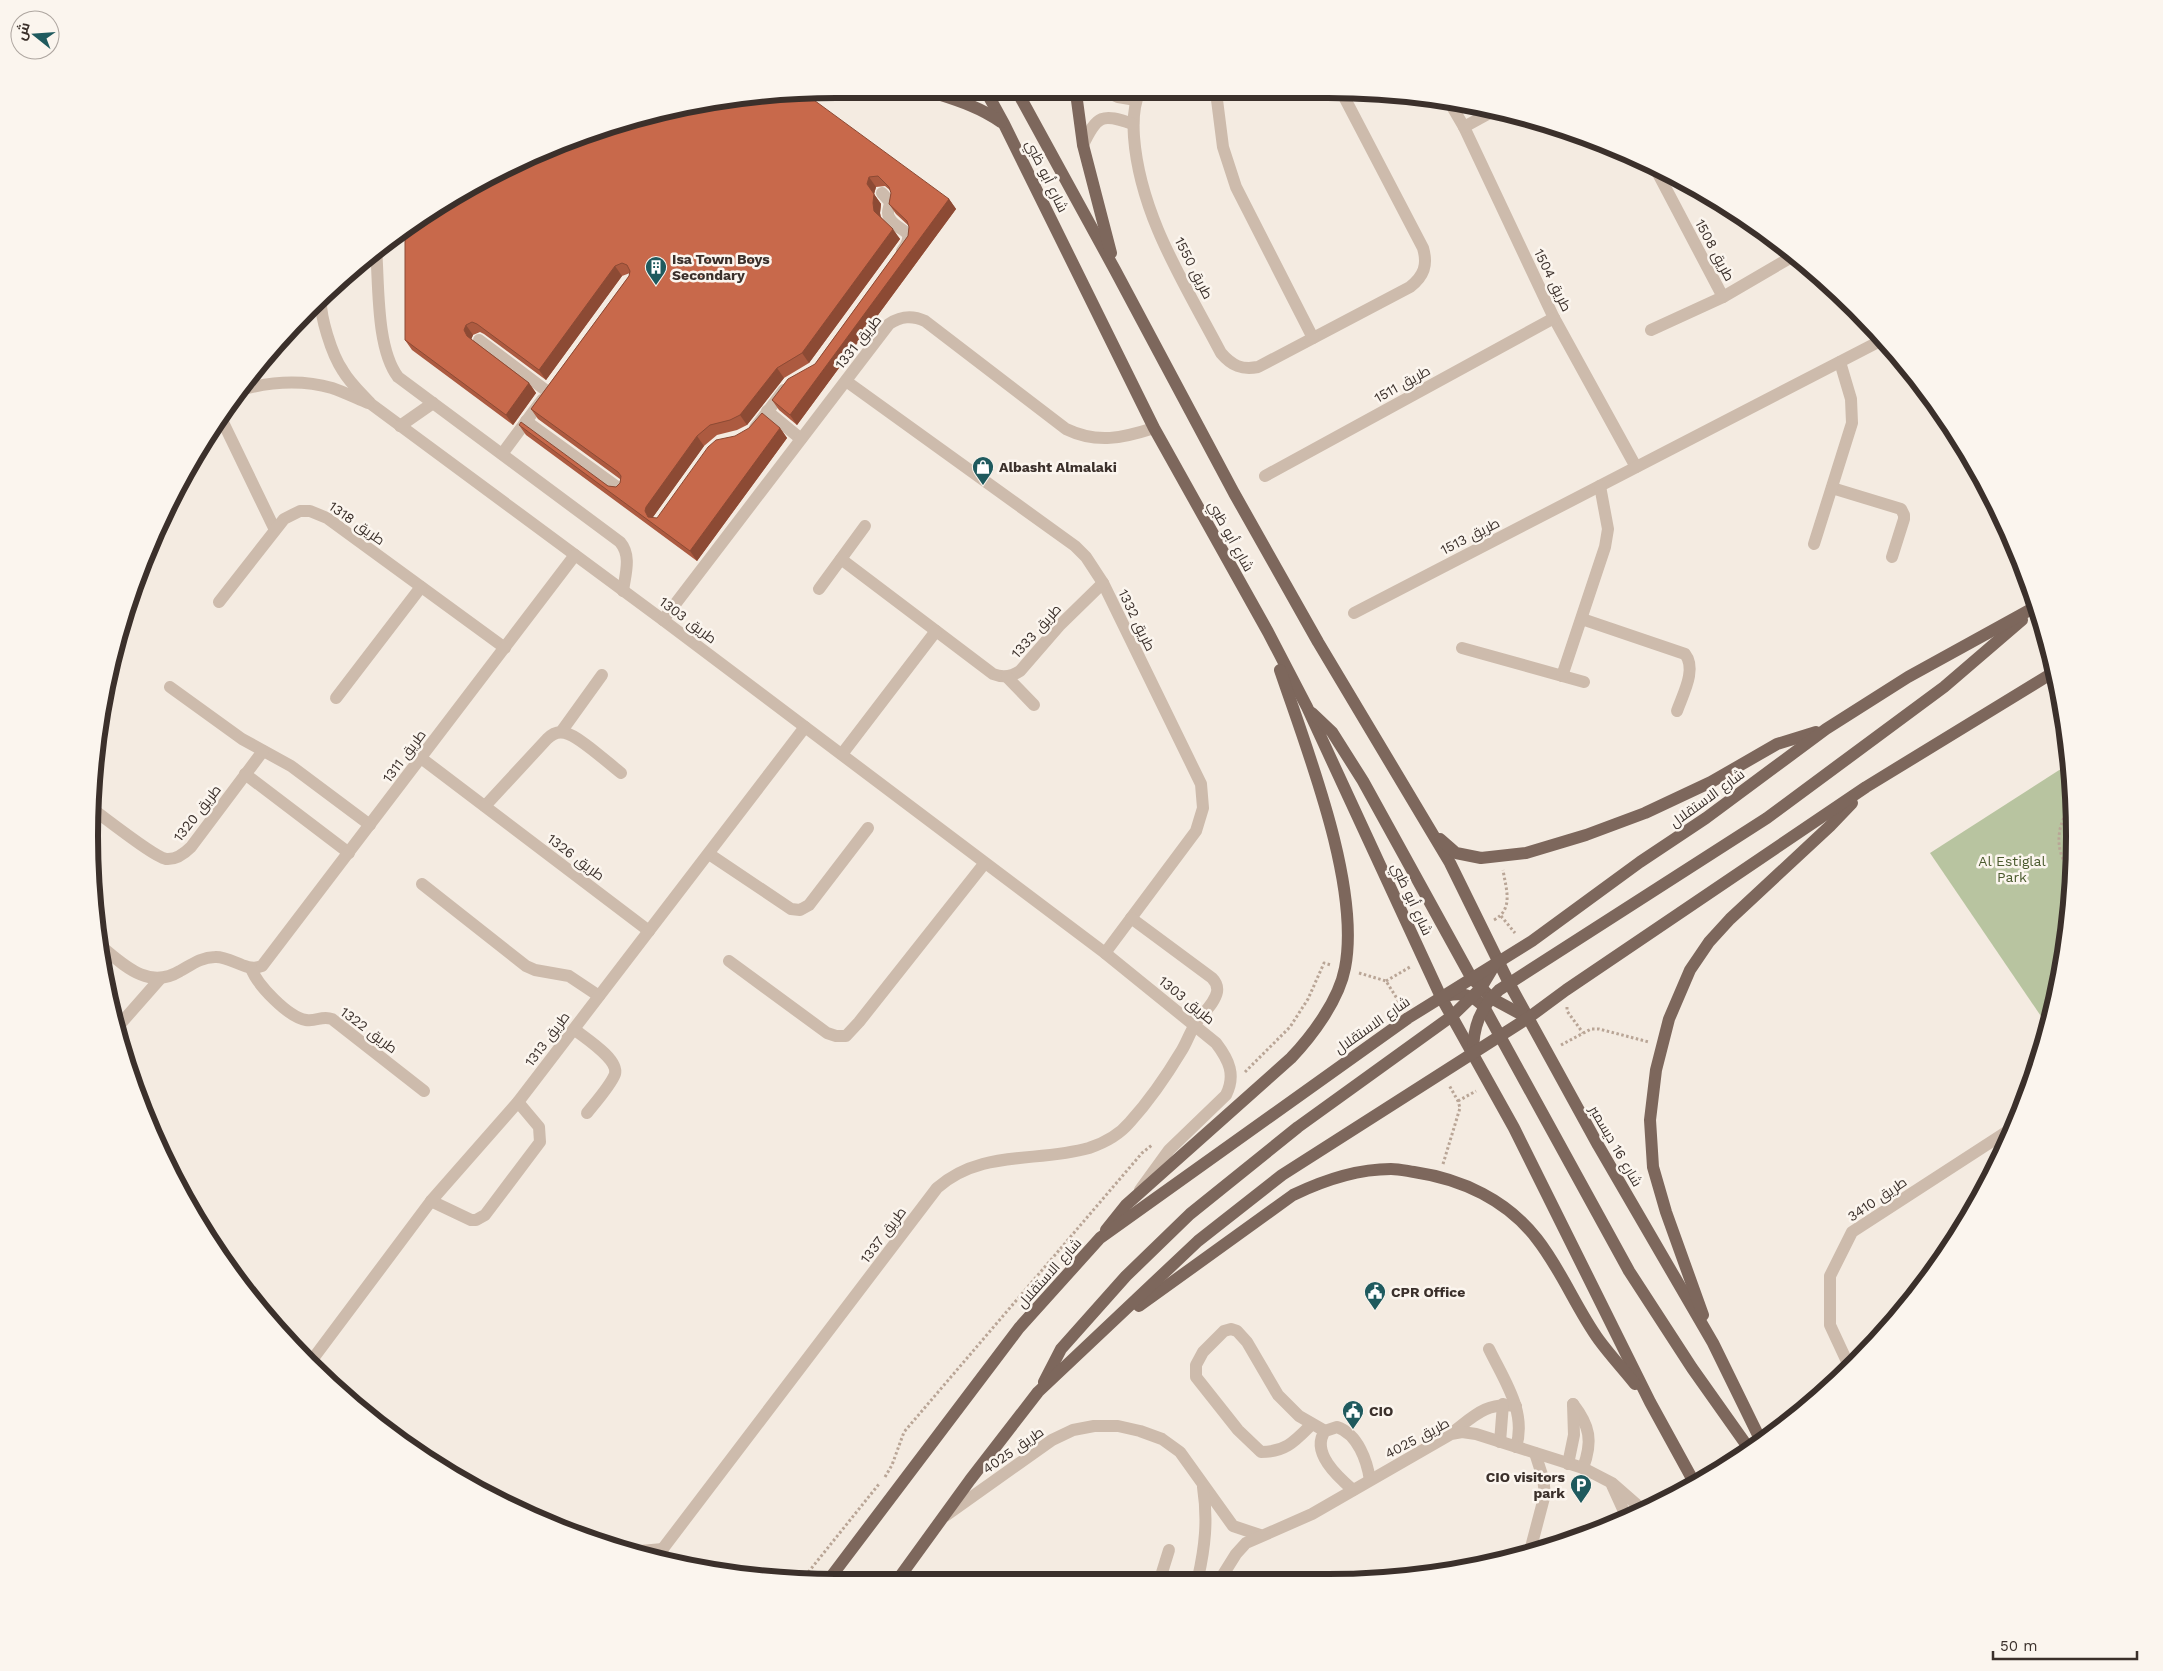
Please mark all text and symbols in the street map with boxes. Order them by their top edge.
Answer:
north arrow [10,10,60,60]
text: ش [12,20,34,42]
street label: شارع أبو ظبي [1019,137,1072,216]
street label: طريق 1508 [1691,216,1738,284]
street label: طريق 1550 [1171,234,1216,302]
street label: طريق 1504 [1530,246,1575,314]
place label: Isa Town Boys Secondary [672,251,770,283]
building icon: Isa Town Boys Secondary [644,255,668,286]
street label: طريق 1331 [832,312,885,373]
street label: طريق 1511 [1371,362,1433,407]
shop icon: Albasht Almalaki [971,455,995,486]
place label: Albasht Almalaki [999,459,1117,475]
street label: شارع أبو ظبي [1202,497,1258,576]
street label: طريق 1318 [325,498,388,549]
street label: طريق 1513 [1438,514,1503,559]
street label: طريق 1332 [1114,587,1159,654]
street label: طريق 1303 [656,593,720,647]
street label: طريق 1333 [1008,601,1065,662]
street label: طريق 1311 [379,727,430,786]
street label: شارع الاستقلال [1667,766,1748,831]
street label: طريق 1320 [170,782,225,845]
street label: طريق 1326 [544,830,608,884]
park label: Al Estiglal Park [1978,853,2047,885]
street label: شارع أبو ظبي [1385,860,1437,940]
street label: طريق 1303 [1155,973,1218,1028]
street label: شارع الاستقلال [1331,993,1413,1058]
street label: طريق 1322 [337,1004,400,1057]
street label: طريق 1313 [521,1009,573,1070]
street label: شارع 16 ديسمبر [1585,1102,1646,1190]
street label: طريق 3410 [1845,1174,1910,1225]
street label: طريق 1337 [857,1204,910,1267]
street label: شارع الاستقلال [1014,1235,1085,1312]
public building icon: CPR Office [1363,1280,1387,1311]
place label: CPR Office [1391,1284,1465,1300]
public building icon: CIO [1341,1399,1365,1430]
place label: CIO [1369,1403,1393,1419]
street label: طريق 4025 [1382,1414,1452,1462]
street label: طريق 4025 [980,1423,1047,1478]
place label: CIO visitors park [1486,1469,1566,1501]
parking icon: CIO visitors park [1569,1473,1593,1504]
scale bar [1993,1628,2137,1660]
text: 50 m [2000,1637,2037,1655]

